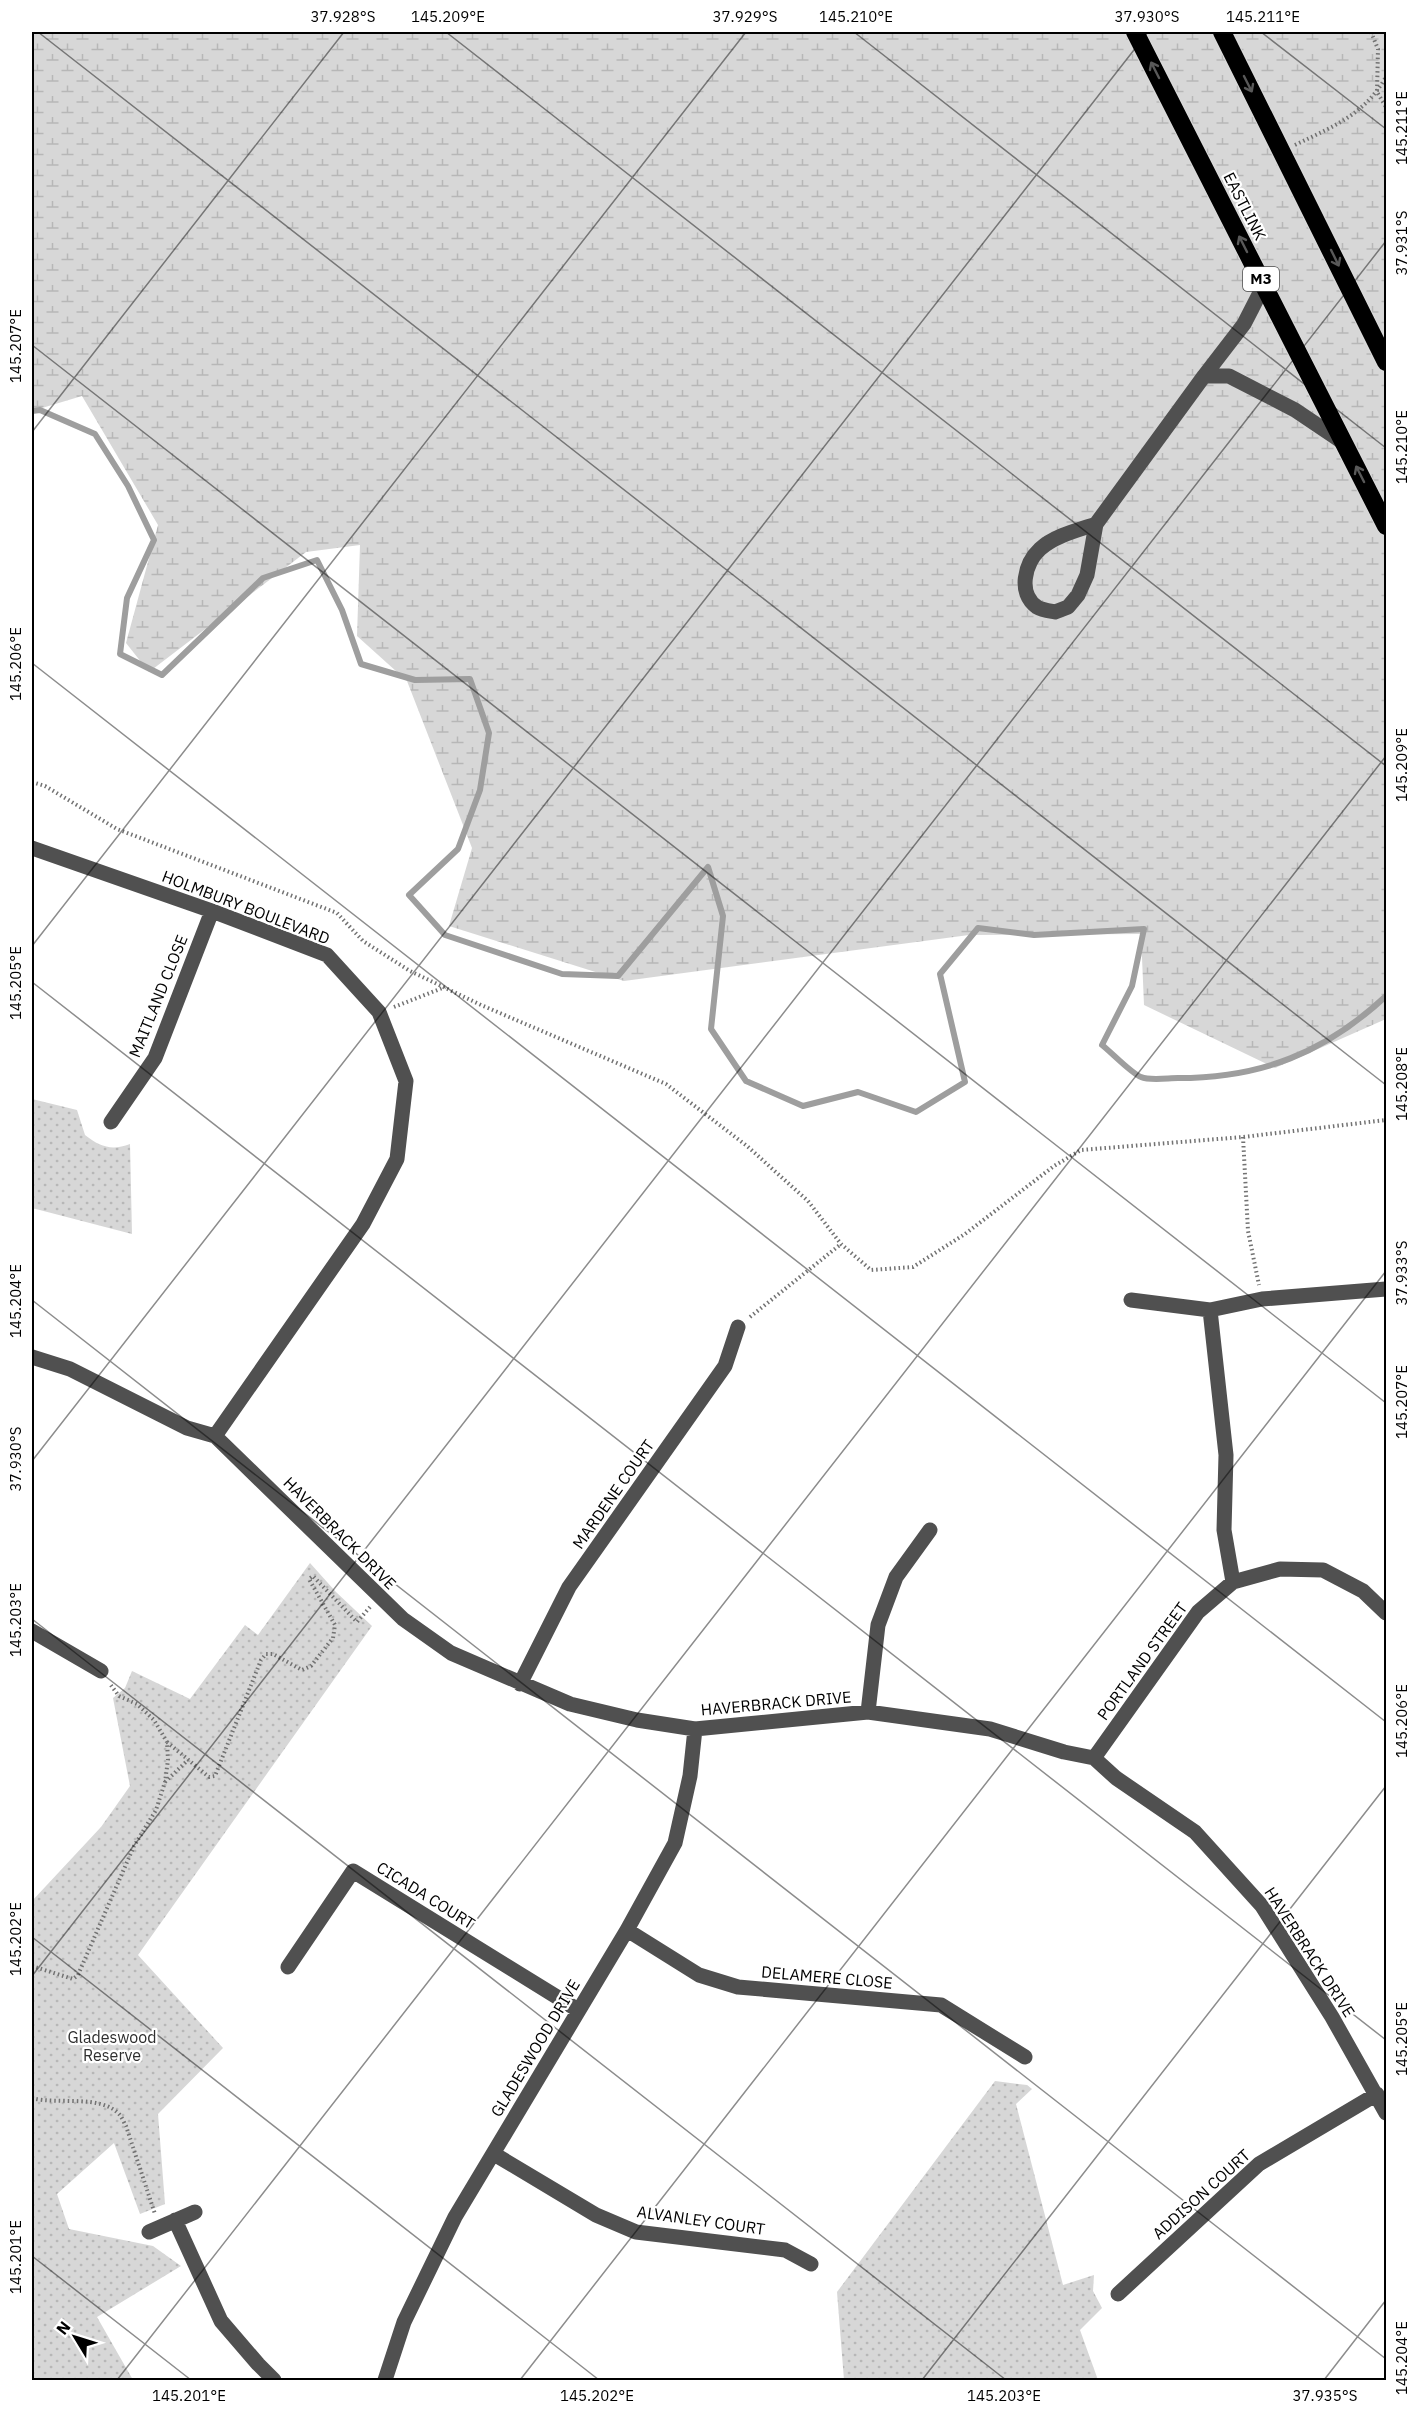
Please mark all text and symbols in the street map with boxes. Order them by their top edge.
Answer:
text: 37.928°S [311,7,375,26]
text: 145.209°E [411,7,485,26]
text: 37.929°S [713,7,777,26]
text: 145.210°E [819,7,893,26]
text: 37.930°S [1115,7,1179,26]
text: 145.211°E [1226,7,1300,26]
one-way arrow [1149,62,1160,80]
one-way arrow [1243,74,1254,92]
text: 145.211°E [1392,91,1411,165]
street label: EASTLINK [1219,169,1271,243]
text: 37.931°S [1392,211,1411,275]
one-way arrow [1237,236,1248,254]
one-way arrow [1330,249,1341,267]
road number: M3 [1243,267,1279,291]
text: 145.207°E [6,309,25,383]
text: 145.210°E [1392,410,1411,484]
one-way arrow [1353,466,1365,484]
text: 145.206°E [6,627,25,701]
text: 145.209°E [1392,728,1411,802]
street label: HOLMBURY BOULEVARD [159,866,333,948]
street label: MAITLAND CLOSE [124,932,192,1060]
text: 145.205°E [6,946,25,1020]
text: 145.208°E [1392,1047,1411,1121]
text: 37.933°S [1392,1241,1411,1305]
text: 145.204°E [6,1264,25,1338]
text: 145.207°E [1392,1365,1411,1439]
text: 37.930°S [6,1427,25,1491]
street label: MARDENE COURT [568,1435,658,1553]
street label: HAVERBRACK DRIVE [279,1472,401,1594]
text: 145.203°E [6,1583,25,1657]
street label: PORTLAND STREET [1093,1598,1191,1724]
text: 145.206°E [1392,1684,1411,1758]
street label: HAVERBRACK DRIVE [700,1686,852,1720]
street label: CICADA COURT [373,1857,479,1933]
street label: HAVERBRACK DRIVE [1260,1883,1360,2021]
text: 145.202°E [6,1902,25,1976]
street label: DELAMERE CLOSE [761,1961,893,1993]
street label: GLADESWOOD DRIVE [486,1976,584,2120]
text: 145.205°E [1392,2002,1411,2076]
park label: Gladeswood Reserve [67,2027,157,2065]
street label: ADDISON COURT [1148,2145,1254,2243]
street label: ALVANLEY COURT [636,2201,766,2239]
text: 145.201°E [6,2220,25,2294]
north arrow [45,2307,105,2367]
text: N [52,2317,75,2338]
text: 145.204°E [1392,2321,1411,2395]
text: 145.201°E [152,2386,226,2405]
text: 145.202°E [560,2386,634,2405]
text: 145.203°E [967,2386,1041,2405]
text: 37.935°S [1293,2386,1357,2405]

